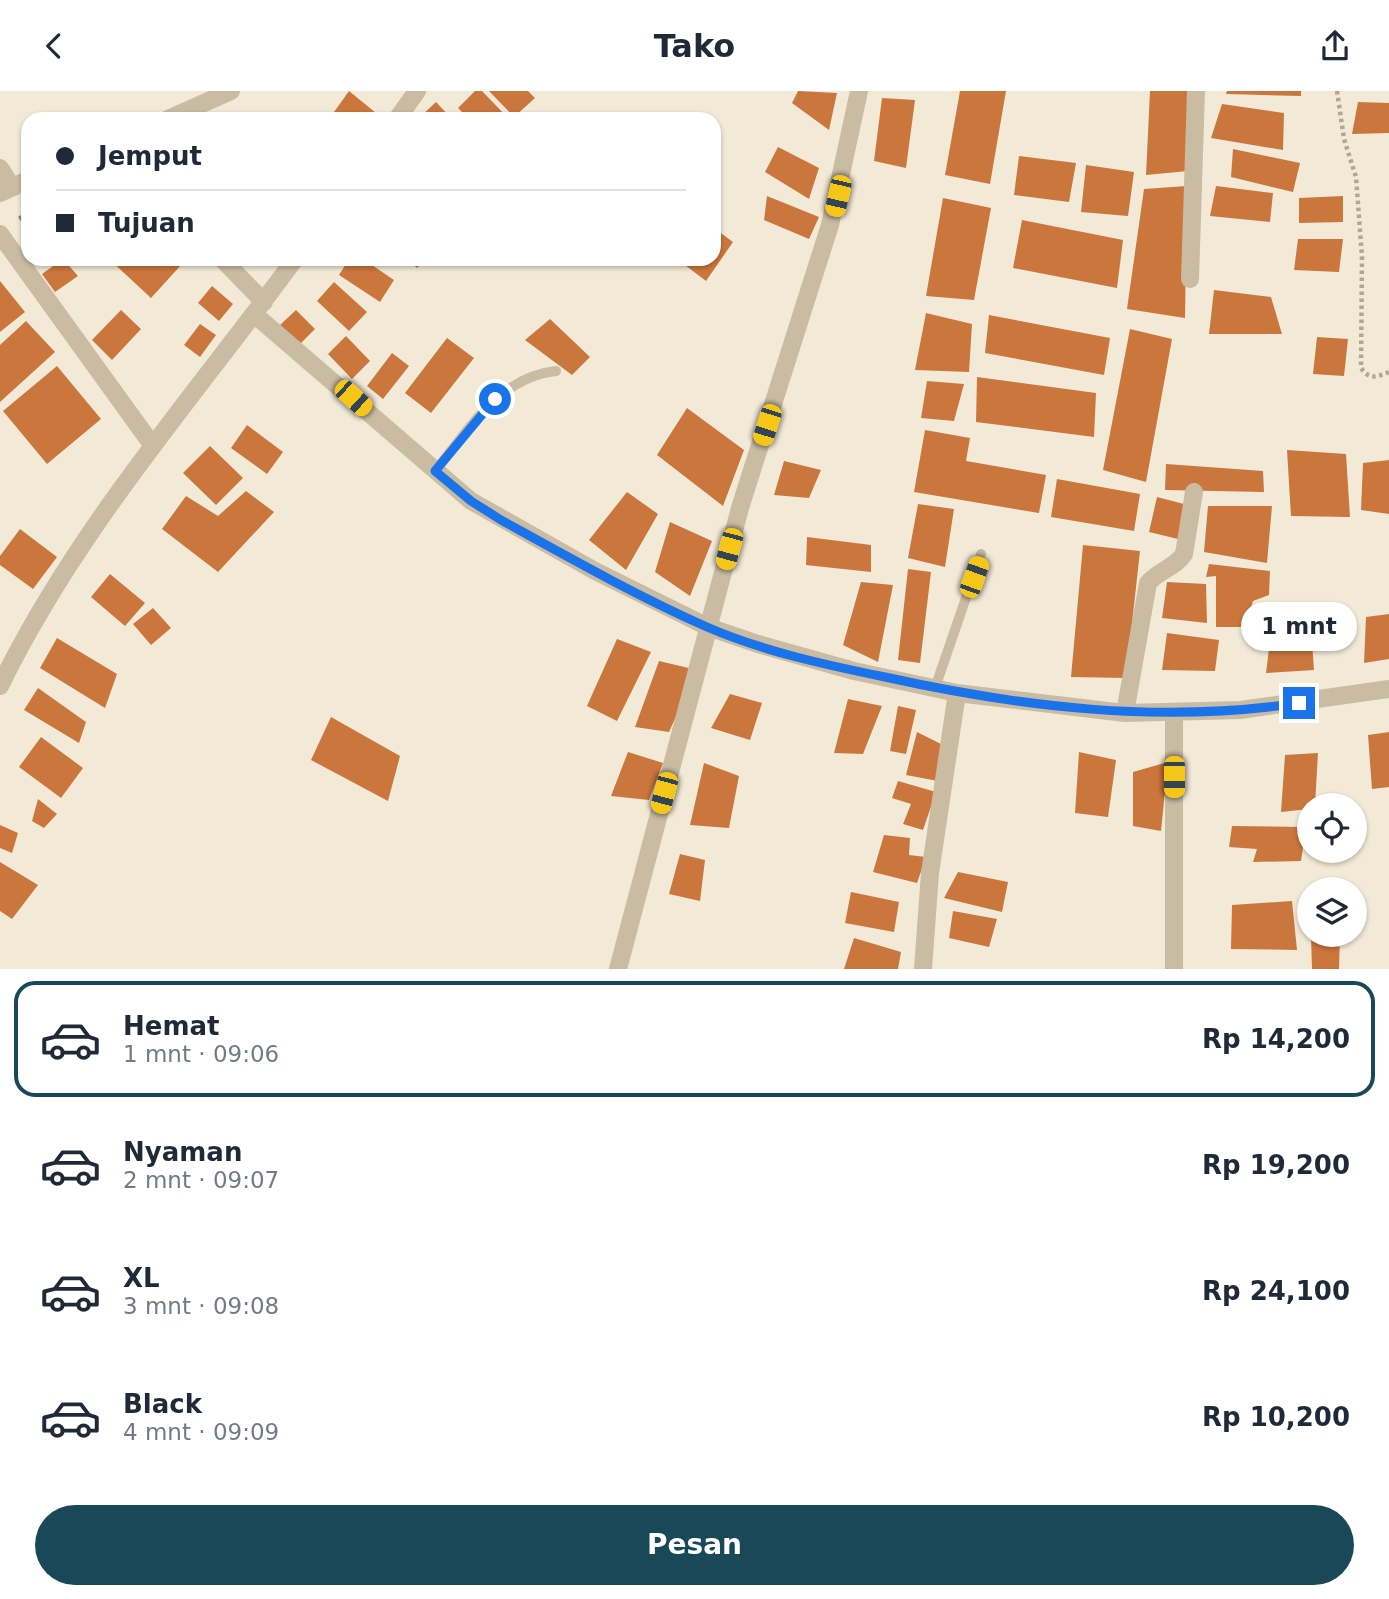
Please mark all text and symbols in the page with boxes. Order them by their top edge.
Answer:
icon: back [35,27,73,65]
text: Tako [654,27,735,65]
icon: share [1316,27,1354,65]
text: Jemput [98,141,202,171]
car [824,173,853,219]
text: Tujuan [98,208,195,238]
car [331,376,376,420]
route start [479,383,511,415]
car [751,402,784,448]
car [714,526,745,572]
car [957,554,992,600]
callout: 1 mnt [1241,601,1357,651]
text: 1 mnt [1261,613,1337,639]
route end [1283,687,1315,719]
car [1164,756,1185,798]
car [649,770,680,816]
map controls [1297,793,1367,947]
button: locate [1297,793,1367,863]
button: layers [1297,877,1367,947]
icon: car [39,1008,102,1071]
text: Hemat [123,1011,219,1041]
text: Rp 14,200 [1202,1024,1350,1054]
text: 1 mnt · 09:06 [123,1041,279,1067]
icon: car [39,1134,102,1197]
text: Nyaman [123,1137,242,1167]
text: Rp 19,200 [1202,1150,1350,1180]
text: 2 mnt · 09:07 [123,1167,279,1193]
icon: car [39,1260,102,1323]
text: XL [123,1263,160,1293]
text: Rp 24,100 [1202,1276,1350,1306]
text: 3 mnt · 09:08 [123,1293,279,1319]
icon: car [39,1386,102,1449]
text: Black [123,1389,202,1419]
text: Rp 10,200 [1202,1402,1350,1432]
text: 4 mnt · 09:09 [123,1419,279,1445]
button: Pesan [35,1505,1354,1585]

